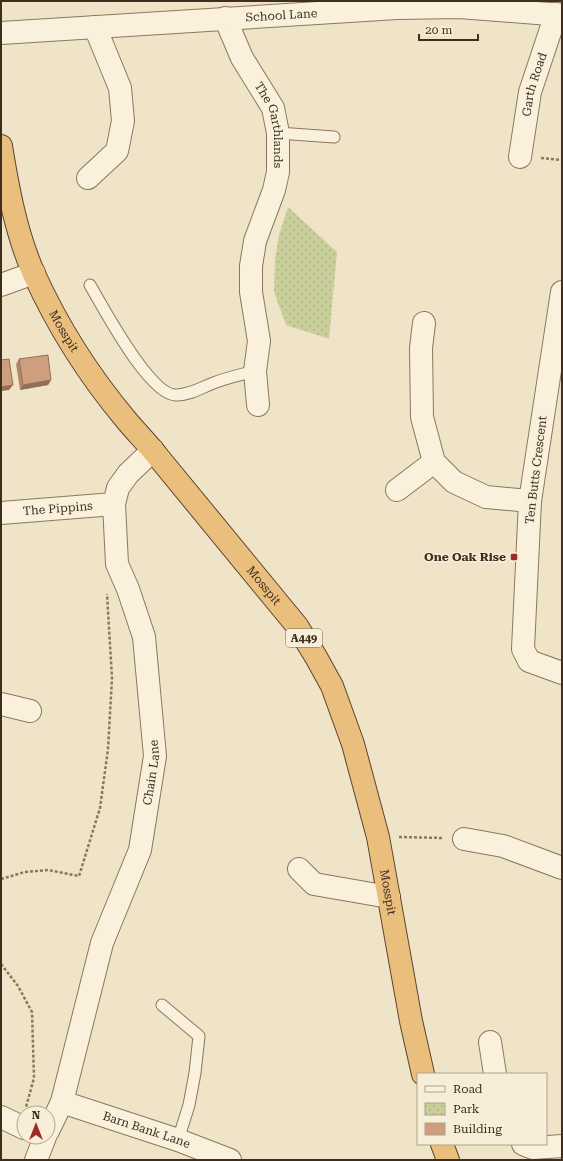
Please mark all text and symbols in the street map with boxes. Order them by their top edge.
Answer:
street label: School Lane [245,6,318,25]
scale bar [419,16,478,42]
text: 20 m [425,23,452,37]
street label: Garth Road [519,50,550,118]
street label: The Garthlands [252,79,285,169]
street label: Mosspit [46,308,82,355]
street label: Ten Butts Crescent [522,415,550,525]
street label: The Pippins [22,499,94,518]
place label: One Oak Rise [424,550,506,564]
marker: One Oak Rise [509,552,519,562]
street label: Mosspit [244,563,284,608]
road number: A449 [286,629,322,647]
street label: Chain Lane [140,739,162,806]
street label: Mosspit [377,868,399,917]
legend [417,1073,547,1145]
text: Road [453,1082,483,1096]
text: Park [453,1102,480,1116]
north arrow [16,1105,56,1145]
text: N [32,1109,41,1122]
street label: Barn Bank Lane [101,1109,193,1151]
text: Building [453,1122,502,1136]

